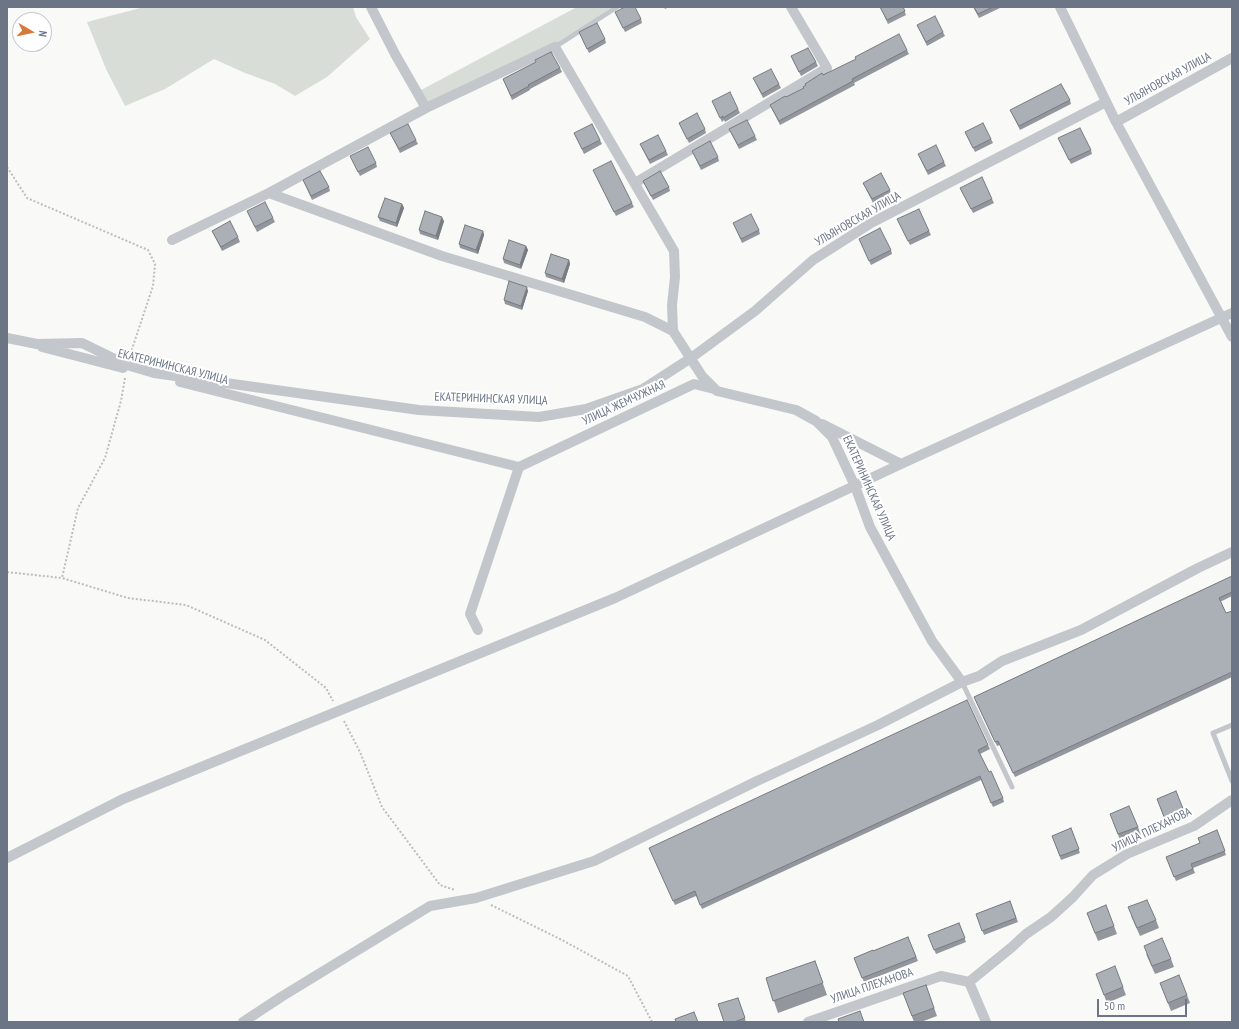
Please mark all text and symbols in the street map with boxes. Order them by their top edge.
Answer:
north arrow [12,12,52,52]
text: N [35,30,50,38]
street label: УЛЬЯНОВСКАЯ УЛИЦА [1122,49,1214,109]
street label: УЛЬЯНОВСКАЯ УЛИЦА [813,189,903,249]
street label: ЕКАТЕРИНИНСКАЯ УЛИЦА [116,346,230,388]
street label: УЛИЦА ЖЕМЧУЖНАЯ [580,377,668,429]
street label: ЕКАТЕРИНИНСКАЯ УЛИЦА [434,390,548,408]
street label: ЕКАТЕРИНИНСКАЯ УЛИЦА [839,433,899,543]
street label: УЛИЦА ПЛЕХАНОВА [1110,805,1194,855]
street label: УЛИЦА ПЛЕХАНОВА [829,965,915,1007]
scale bar [1099,991,1189,1017]
text: 50 m [1104,998,1125,1013]

